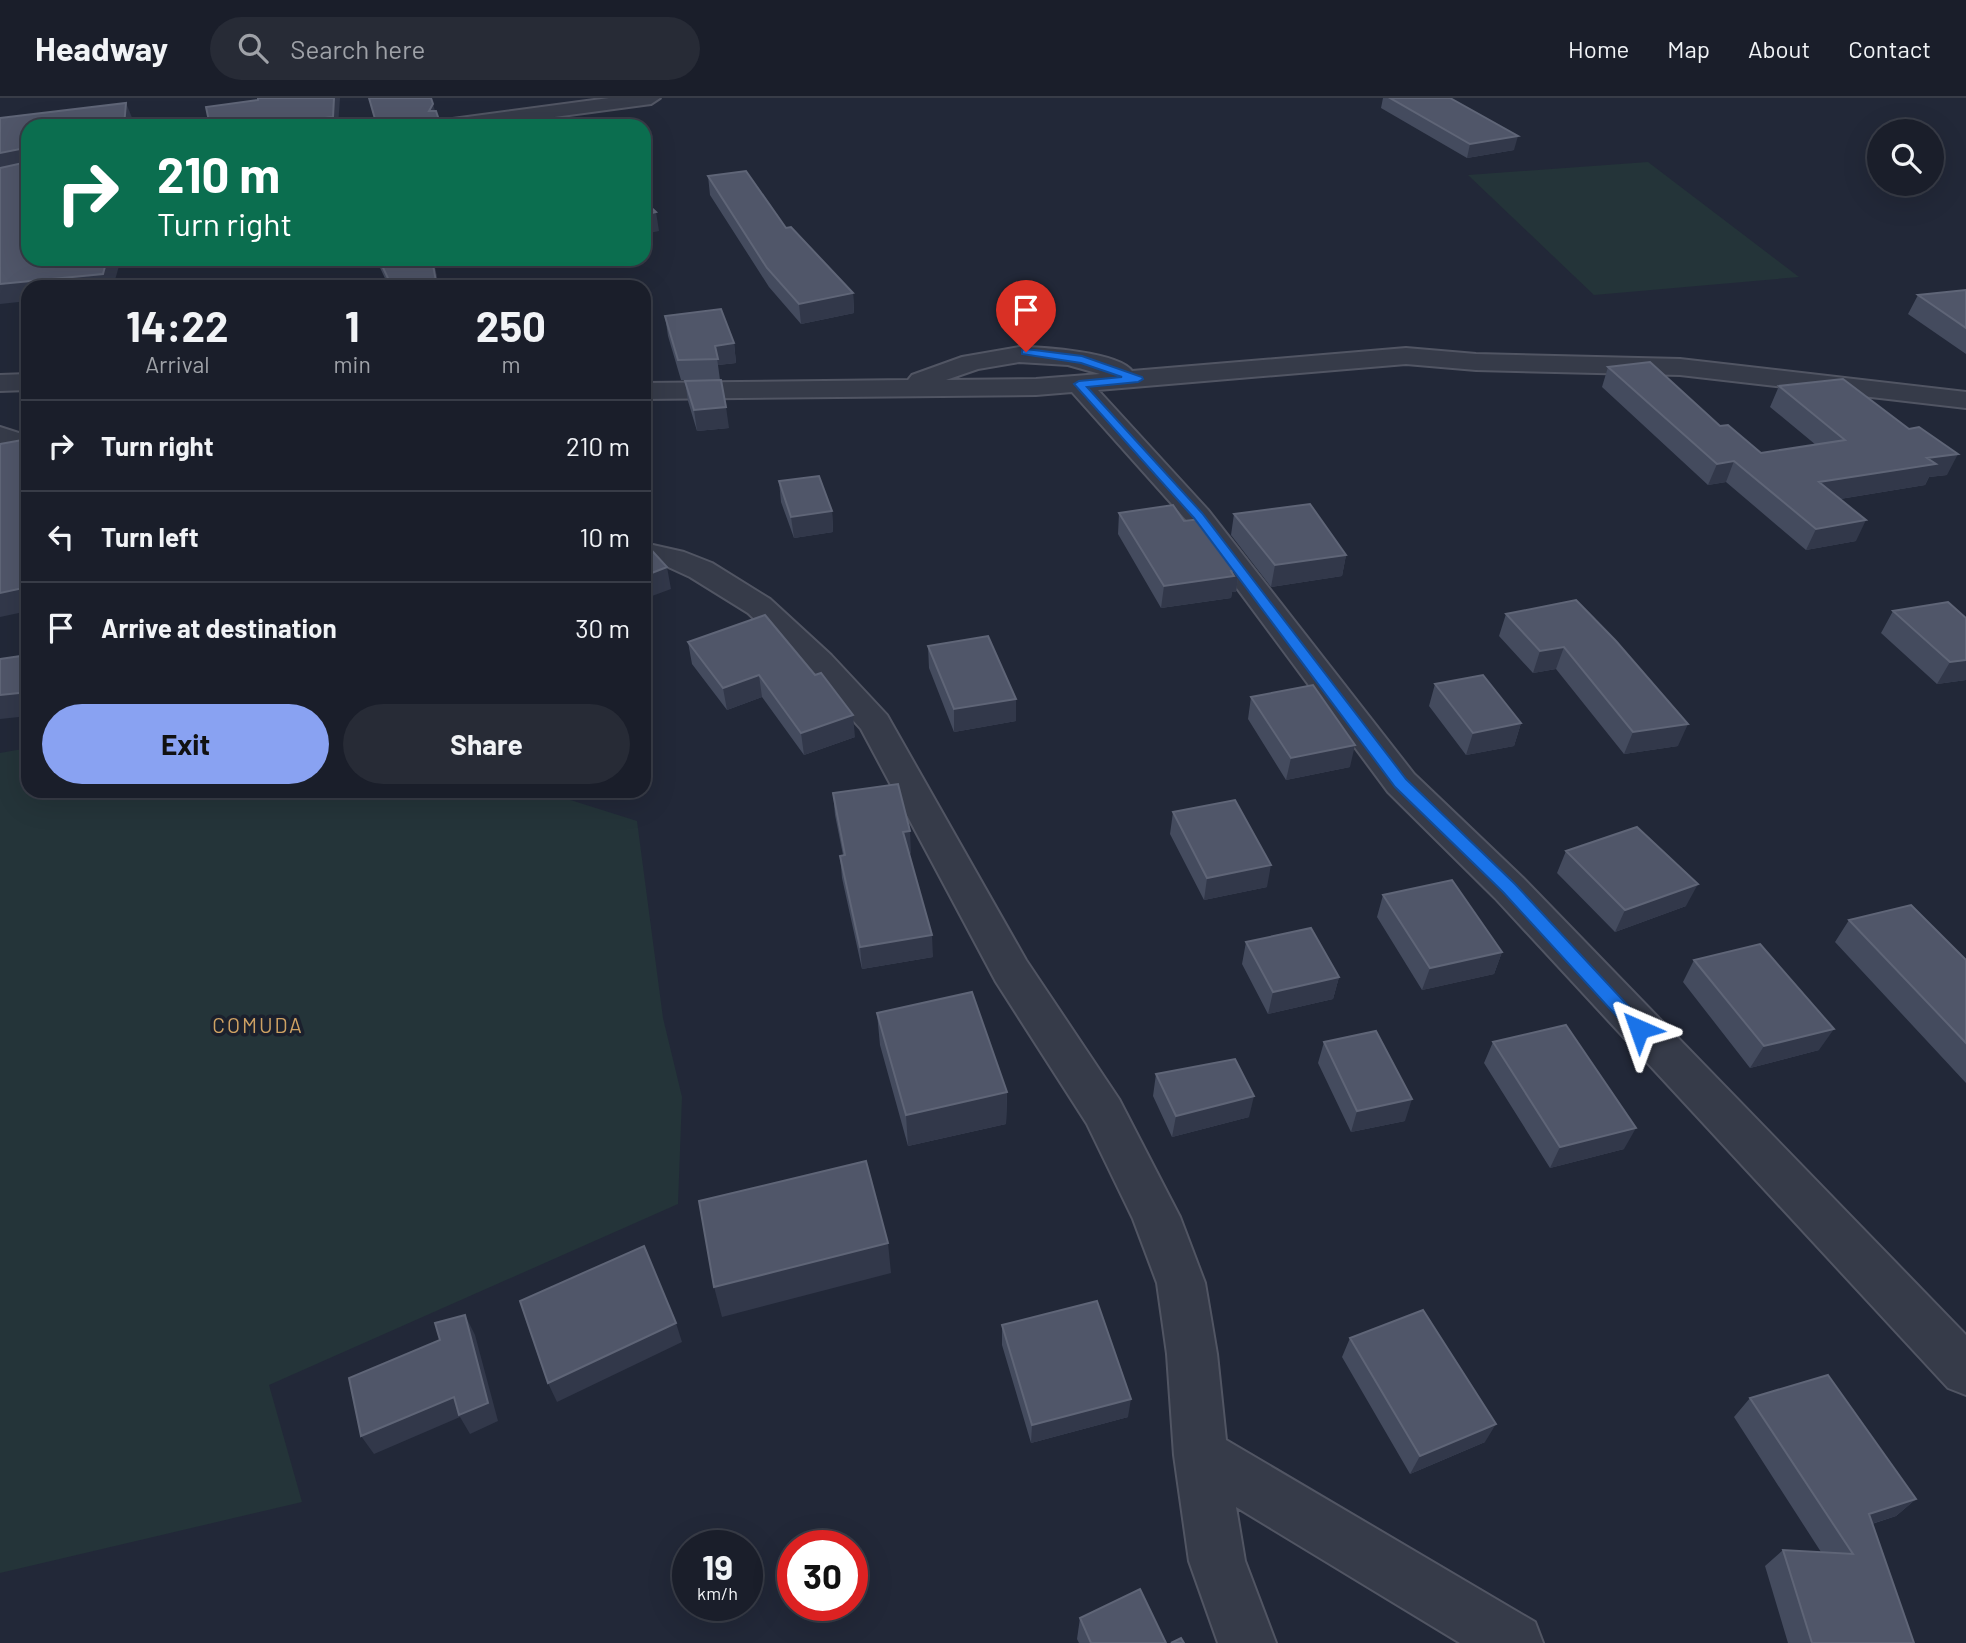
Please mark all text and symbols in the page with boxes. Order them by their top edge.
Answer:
search box [210,17,700,80]
text: Headway [35,28,168,68]
icon: search [234,29,272,67]
text: Search here [290,33,425,64]
text: Home [1568,34,1629,63]
text: Map [1667,34,1710,63]
text: About [1748,34,1810,63]
text: Contact [1848,34,1931,63]
map controls [1867,119,1944,196]
button: search [1867,119,1944,196]
text: 210 m [157,144,280,203]
icon: right [42,147,133,238]
text: Turn right [157,204,292,242]
pin [996,280,1056,352]
icon: arrive [1007,291,1045,329]
text: 14:22 [126,300,229,350]
text: 1 [345,300,360,350]
text: 250 [476,300,546,350]
text: Arrival [145,350,209,378]
text: min [334,350,371,378]
text: m [501,350,520,378]
icon: right [42,427,80,465]
text: Turn right [101,430,214,461]
text: 210 m [566,430,630,461]
icon: left [42,518,80,556]
text: Turn left [101,521,199,552]
text: 10 m [580,521,630,552]
icon: arrive [42,609,80,647]
text: Arrive at destination [101,612,337,643]
text: 30 m [575,612,630,643]
button: Exit [42,704,329,784]
button: Share [343,704,630,784]
position arrow [1602,992,1676,1066]
district label: COMUDA [212,1012,304,1037]
speed limit sign: 30 [777,1530,868,1621]
text: 19 [702,1545,733,1587]
text: km/h [697,1582,738,1604]

